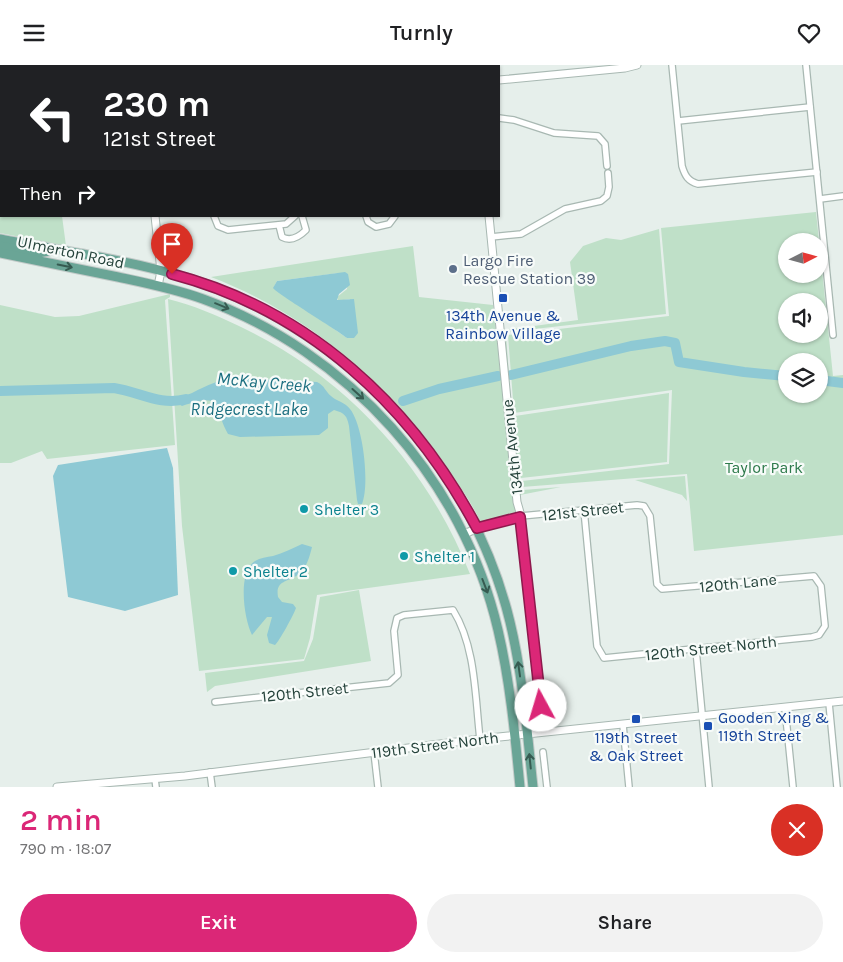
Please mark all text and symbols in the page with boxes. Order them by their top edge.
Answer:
icon: menu [20,19,48,47]
icon: heart [795,19,823,47]
text: Turnly [390,20,453,46]
text: 230 m [103,84,210,125]
icon: left [20,85,85,150]
text: 121st Street [103,126,216,152]
icon: right [72,180,100,208]
text: Then [20,183,62,205]
pin [151,223,193,274]
icon: arrive [158,230,186,258]
street label: Ulmerton Road [16,231,126,273]
north arrow [778,233,828,283]
map controls [778,233,828,403]
place label: Largo Fire Rescue Station 39 [463,251,596,288]
one-way arrow [56,262,72,271]
marker: Largo Fire Rescue Station 39 [447,263,459,275]
marker: 134th Avenue & Rainbow Village [497,292,509,304]
button: sound [778,293,828,343]
one-way arrow [214,302,229,311]
place label: 134th Avenue & Rainbow Village [445,306,561,343]
button: layers [778,353,828,403]
water label: McKay Creek [216,367,313,397]
one-way arrow [351,388,364,399]
water label: Ridgecrest Lake [190,398,308,420]
street label: 134th Avenue [498,398,526,496]
park label: Taylor Park [725,458,803,477]
street label: 121st Street [541,497,625,525]
place label: Shelter 3 [314,500,379,519]
marker: Shelter 3 [298,503,310,515]
place label: Shelter 1 [414,547,475,566]
marker: Shelter 1 [398,550,410,562]
place label: Shelter 2 [243,562,308,581]
marker: Shelter 2 [227,565,239,577]
street label: 120th Lane [698,569,778,597]
one-way arrow [481,578,490,593]
street label: 120th Street North [644,632,778,664]
one-way arrow [514,662,524,678]
street label: 120th Street [261,678,349,706]
position arrow [514,679,566,731]
place label: Gooden Xing & 119th Street [718,708,829,745]
marker: 119th Street & Oak Street [630,713,642,725]
marker: Gooden Xing & 119th Street [702,720,714,732]
street label: 119th Street North [370,728,500,762]
place label: 119th Street & Oak Street [589,728,683,765]
one-way arrow [525,753,535,769]
text: 2 min [20,802,102,838]
button: close [771,804,823,856]
text: 790 m · 18:07 [20,839,111,858]
button: Exit [20,894,417,952]
button: Share [427,894,823,952]

